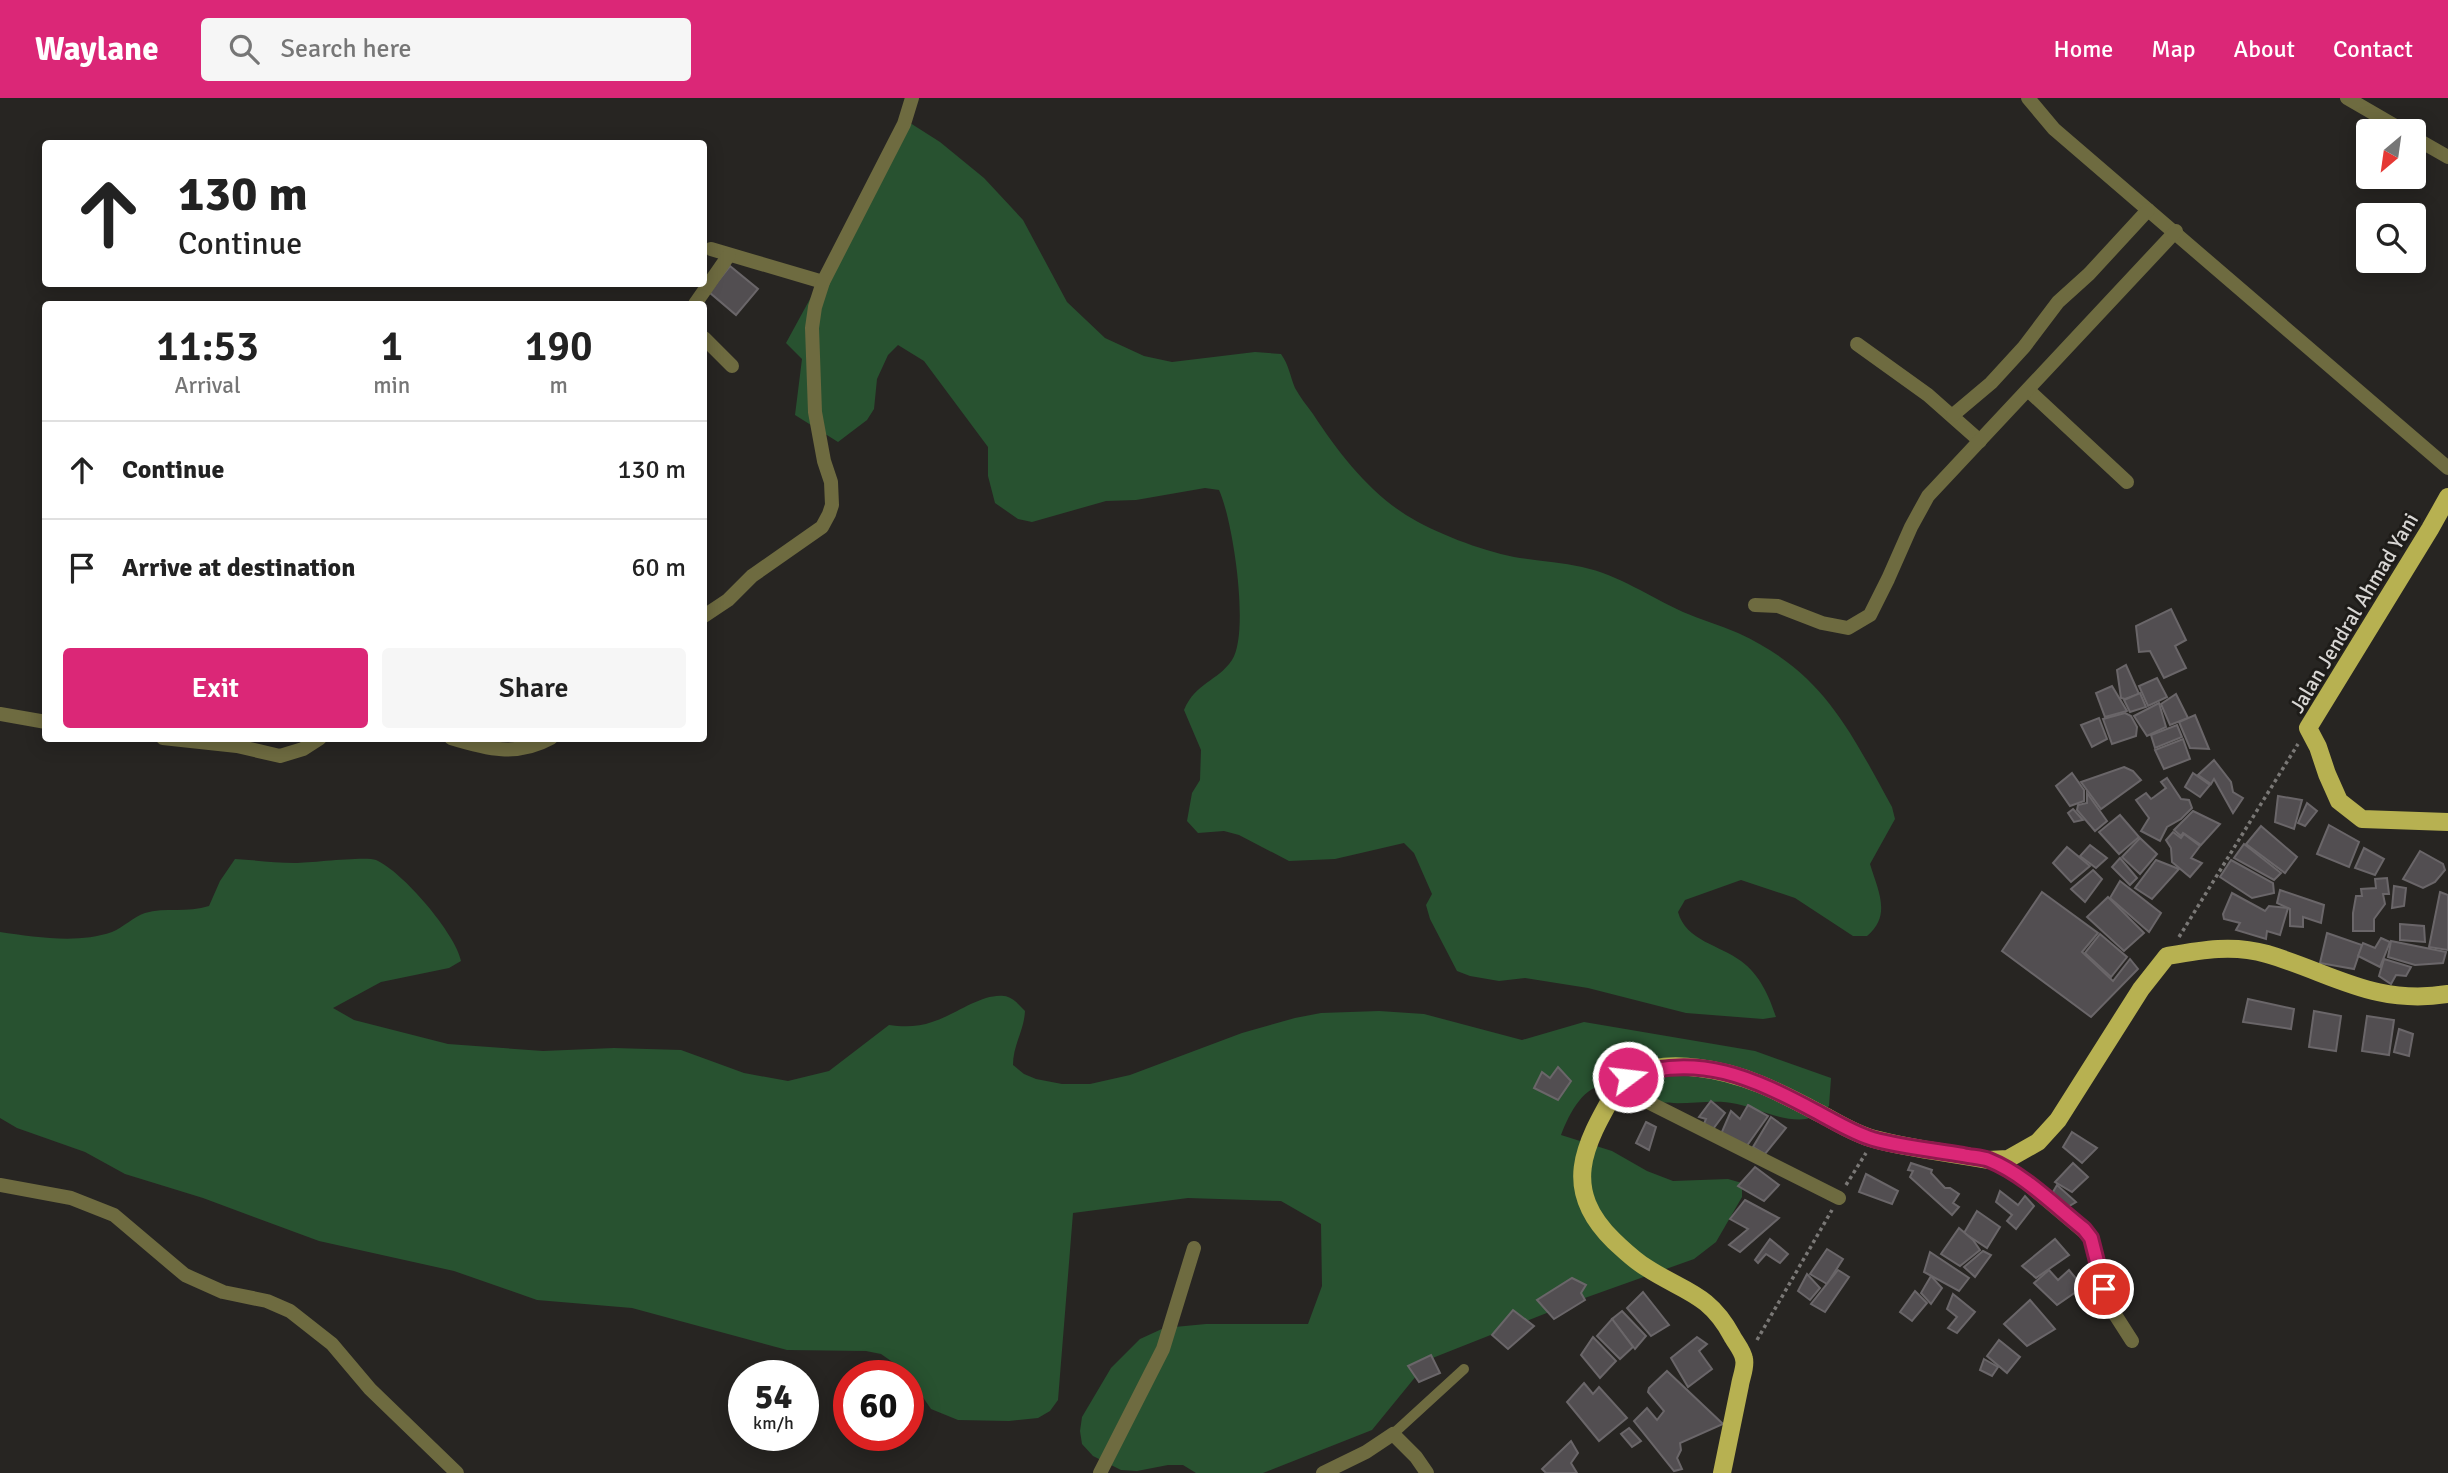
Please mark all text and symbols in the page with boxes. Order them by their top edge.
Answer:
search box [201,18,691,81]
text: Waylane [35,29,159,70]
icon: search [225,30,263,68]
text: Search here [281,33,412,65]
text: Home [2053,34,2113,64]
text: Map [2151,34,2196,64]
text: About [2234,34,2295,64]
text: Contact [2333,34,2413,64]
north arrow [2356,119,2426,189]
map controls [2356,119,2426,273]
text: 130 m [178,164,308,224]
icon: ahead [63,168,154,259]
button: search [2356,203,2426,273]
text: Continue [178,224,302,263]
text: 11:53 [156,321,259,372]
text: 1 [380,321,403,372]
text: 190 [525,321,593,372]
text: Arrival [174,371,241,400]
text: min [373,371,410,400]
text: m [549,371,568,400]
icon: ahead [63,451,101,489]
text: Continue [122,454,224,486]
text: 130 m [617,454,686,486]
street label: Jalan Jendral Ahmad Yani [2284,508,2424,718]
icon: arrive [63,549,101,587]
text: Arrive at destination [122,552,355,584]
text: 60 m [631,552,686,584]
button: Exit [63,648,368,728]
button: Share [382,648,686,728]
position arrow [1591,1040,1665,1114]
pin [2074,1259,2134,1319]
icon: arrive [2085,1270,2123,1308]
speed limit sign: 60 [833,1360,924,1451]
text: 54 [755,1375,792,1418]
text: km/h [753,1412,794,1434]

